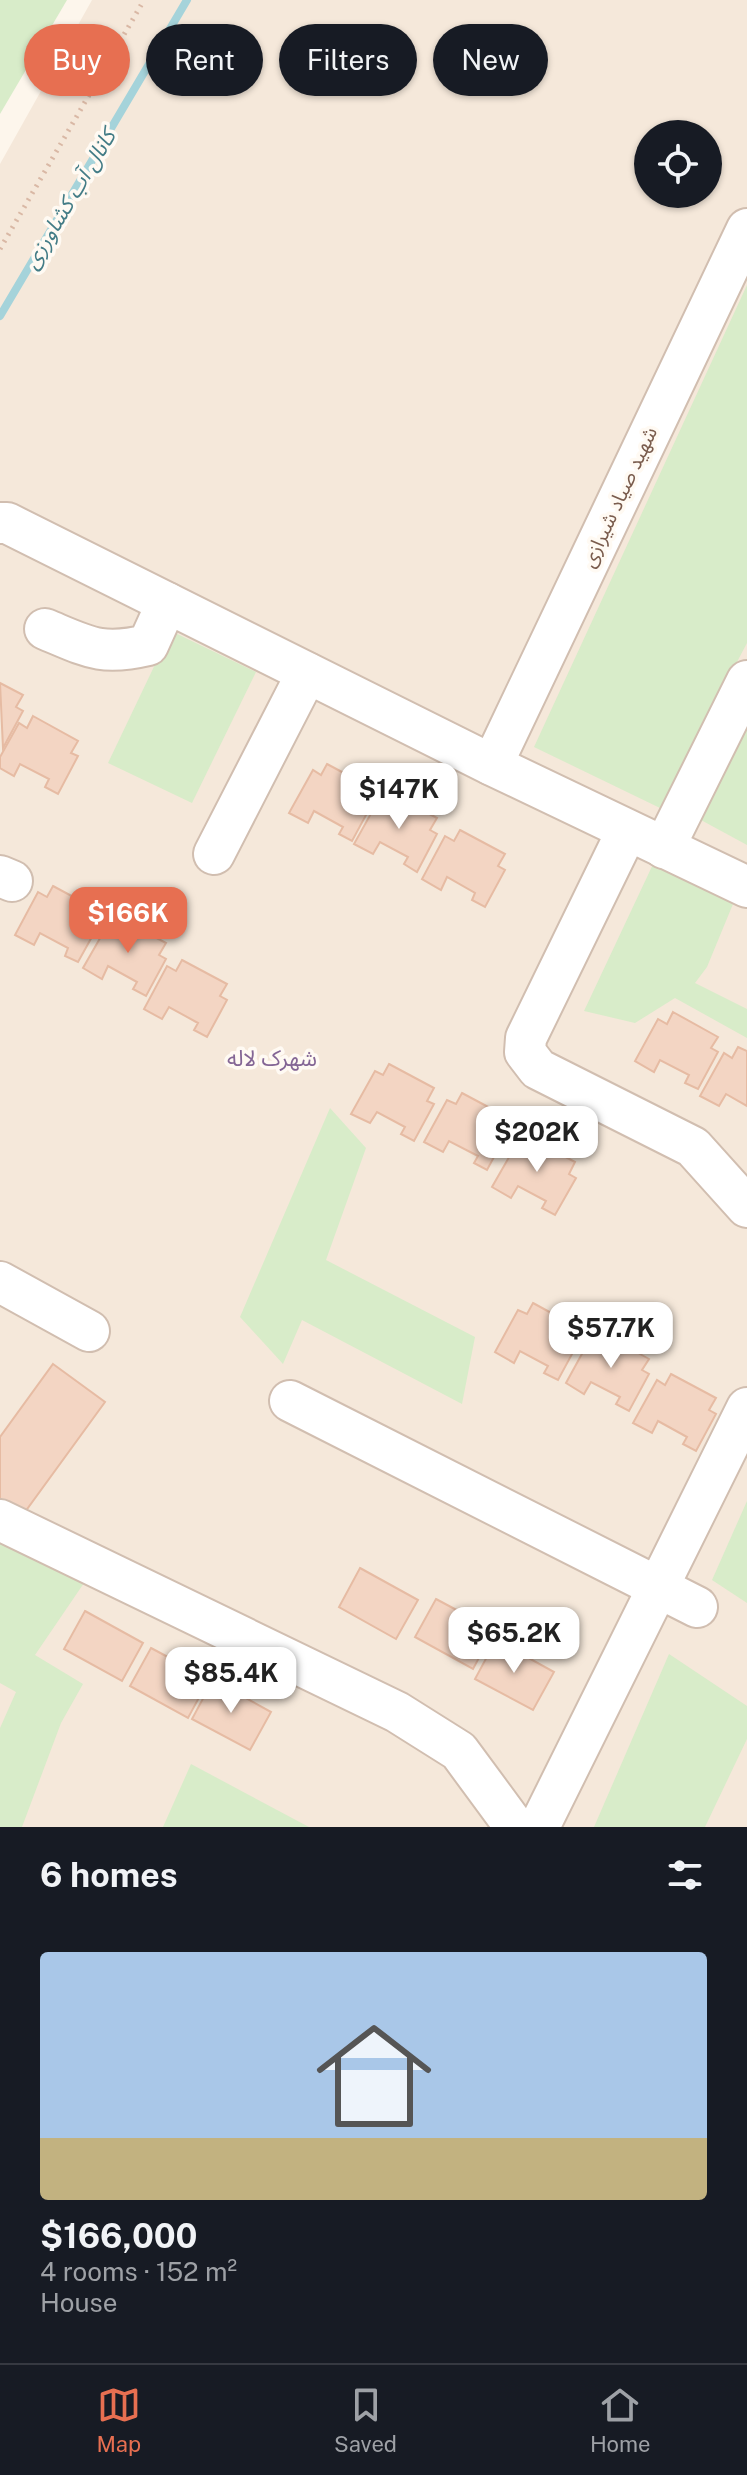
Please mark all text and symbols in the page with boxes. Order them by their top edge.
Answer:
chip: Buy [24,24,130,96]
chip: Rent [146,24,263,96]
chip: Filters [279,24,417,96]
chip: New [433,24,548,96]
map controls [634,120,722,208]
button: locate [634,120,722,208]
water label: کانال آب کشاورزی [17,121,124,274]
street label: شهید صیاد شیرازی [576,423,662,571]
pin: $147K [343,763,455,831]
text: $147K [359,773,439,804]
pin: $166K [72,887,184,955]
text: $166K [87,897,169,928]
district label: شهرک لاله [227,1045,317,1071]
pin: $202K [481,1106,593,1174]
text: $202K [494,1116,580,1147]
pin: $57.7K [546,1302,676,1370]
text: $57.7K [567,1312,655,1343]
pin: $65.2K [449,1607,579,1675]
text: $65.2K [466,1617,562,1648]
pin: $85.4K [166,1647,296,1715]
text: $85.4K [183,1657,279,1688]
icon: filters [663,1853,707,1897]
text: 6 homes [40,1855,178,1895]
icon: home [302,2004,446,2148]
text: $166,000 [40,2216,197,2256]
text: 4 rooms · 152 m² [40,2256,237,2287]
text: House [40,2287,117,2318]
tab: Map [96,2383,141,2457]
tab: Saved [334,2383,397,2457]
tab: Home [590,2383,651,2457]

